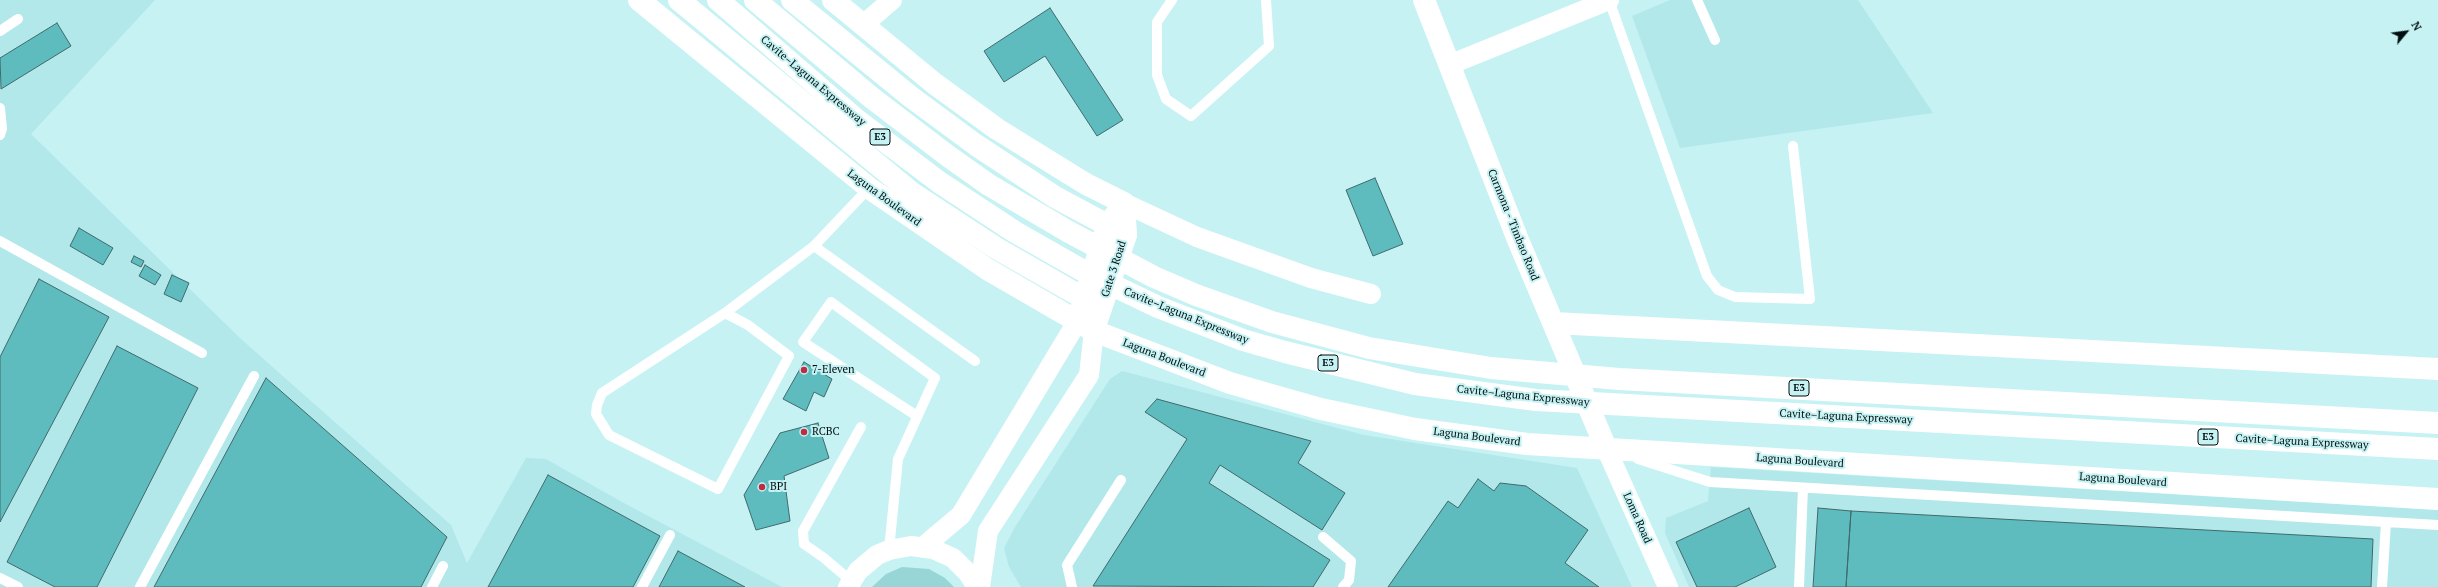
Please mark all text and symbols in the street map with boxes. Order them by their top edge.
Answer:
north arrow [2386,12,2426,52]
text: N [2408,19,2425,33]
street label: Cavite–Laguna Expressway [758,33,868,129]
road number: E3 [870,129,890,145]
street label: Laguna Boulevard [845,167,923,229]
street label: Carmona - Timbao Road [1485,167,1541,283]
street label: Gate 3 Road [1099,239,1129,299]
street label: Cavite–Laguna Expressway [1122,285,1250,347]
street label: Laguna Boulevard [1121,336,1207,380]
road number: E3 [1318,355,1338,371]
place label: 7-Eleven [812,363,854,377]
marker: 7-Eleven [799,365,809,375]
road number: E3 [1789,380,1809,396]
street label: Cavite–Laguna Expressway [1456,382,1590,410]
street label: Cavite–Laguna Expressway [1779,407,1913,427]
place label: RCBC [812,425,840,439]
street label: Laguna Boulevard [1433,425,1521,449]
marker: RCBC [799,427,809,437]
road number: E3 [2198,429,2218,445]
street label: Cavite–Laguna Expressway [2235,432,2369,452]
street label: Laguna Boulevard [1756,451,1844,471]
street label: Laguna Boulevard [2079,470,2167,490]
place label: BPI [770,480,787,494]
marker: BPI [757,482,767,492]
street label: Loma Road [1620,490,1654,546]

